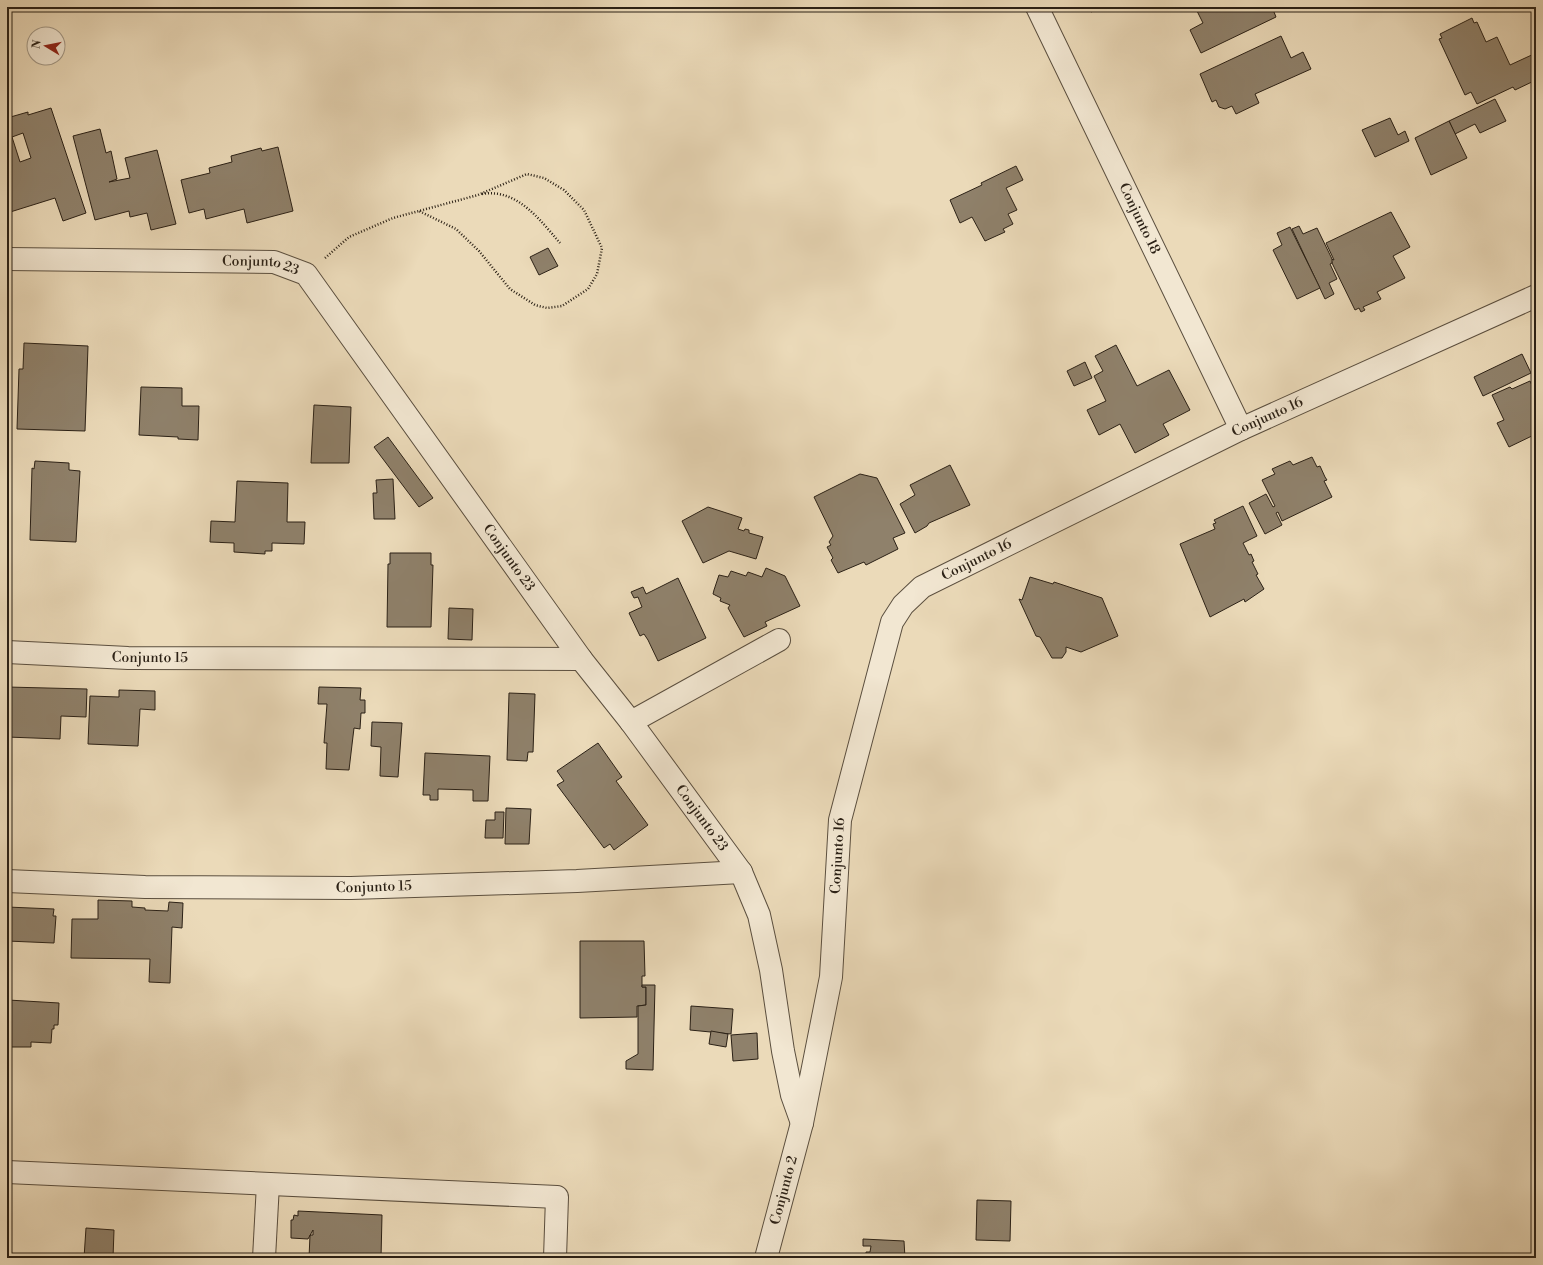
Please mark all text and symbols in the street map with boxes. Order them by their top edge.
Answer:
north arrow [26,26,66,66]
text: N [29,39,45,50]
street label: Conjunto 18 [1114,180,1164,257]
street label: Conjunto 23 [222,252,302,280]
street label: Conjunto 16 [1229,393,1306,441]
street label: Conjunto 23 [479,521,539,595]
street label: Conjunto 16 [938,535,1015,585]
street label: Conjunto 15 [111,648,188,667]
street label: Conjunto 23 [671,781,732,855]
street label: Conjunto 16 [827,817,849,894]
street label: Conjunto 15 [336,877,412,897]
street label: Conjunto 2 [766,1154,802,1227]

